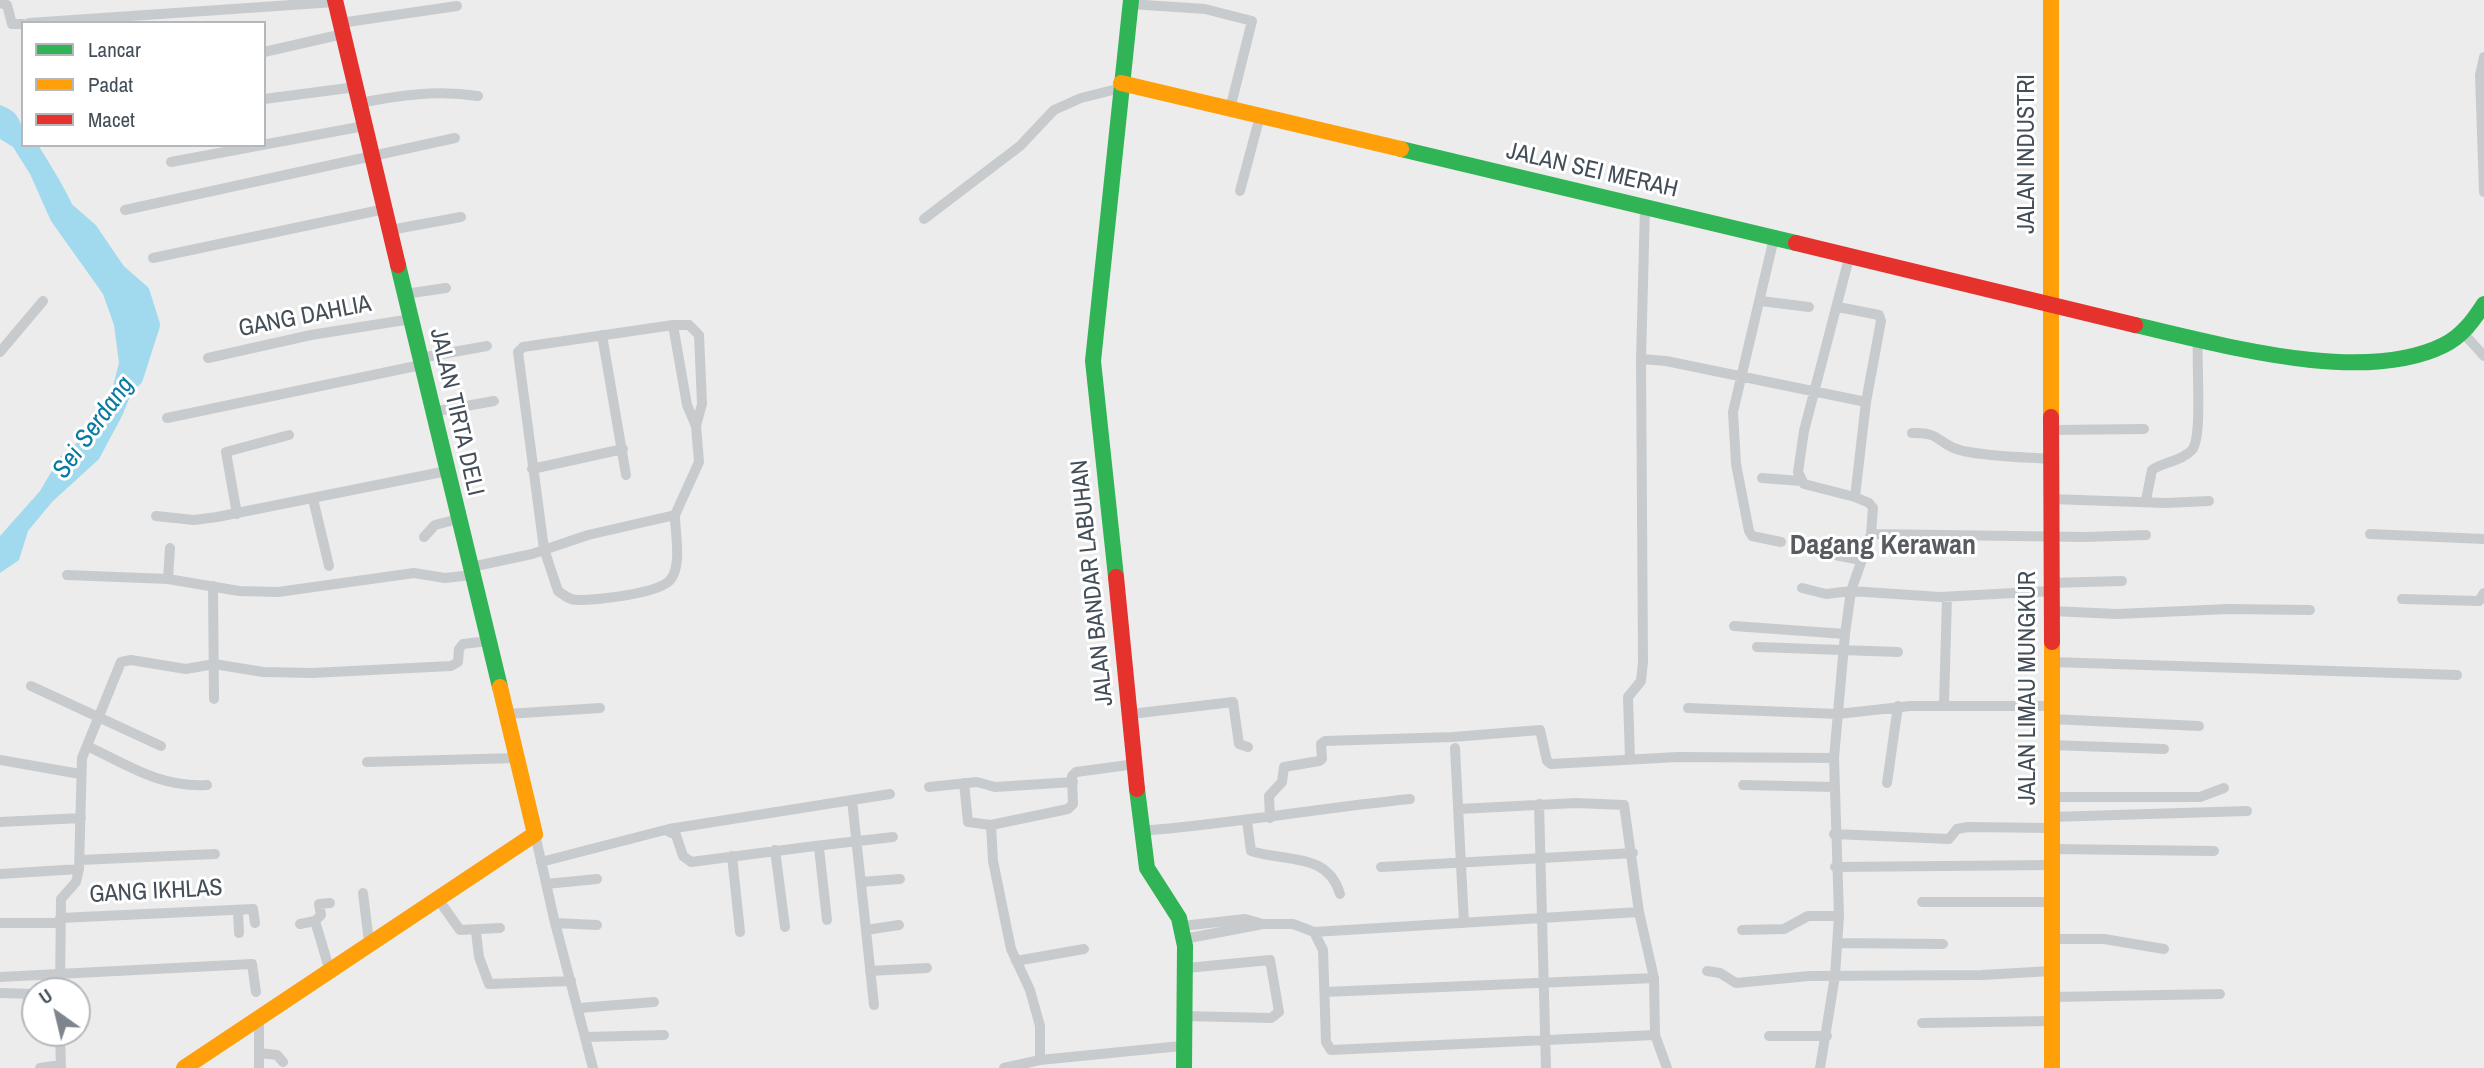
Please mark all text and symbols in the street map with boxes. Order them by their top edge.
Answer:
legend [21,21,266,147]
text: Lancar [88,35,141,64]
text: Padat [88,70,133,99]
street label: JALAN INDUSTRI [2014,74,2042,234]
text: Macet [88,105,135,134]
street label: JALAN SEI MERAH [1504,137,1680,205]
street label: GANG DAHLIA [236,290,374,344]
street label: JALAN TIRTA DELI [423,325,489,499]
water label: Sei Serdang [47,371,141,485]
street label: JALAN BANDAR LABUHAN [1066,459,1120,707]
district label: Dagang Kerawan [1790,529,1976,563]
street label: JALAN LIMAU MUNGKUR [2015,571,2043,805]
street label: GANG IKHLAS [89,874,223,910]
north arrow [21,977,91,1047]
text: U [33,982,57,1010]

